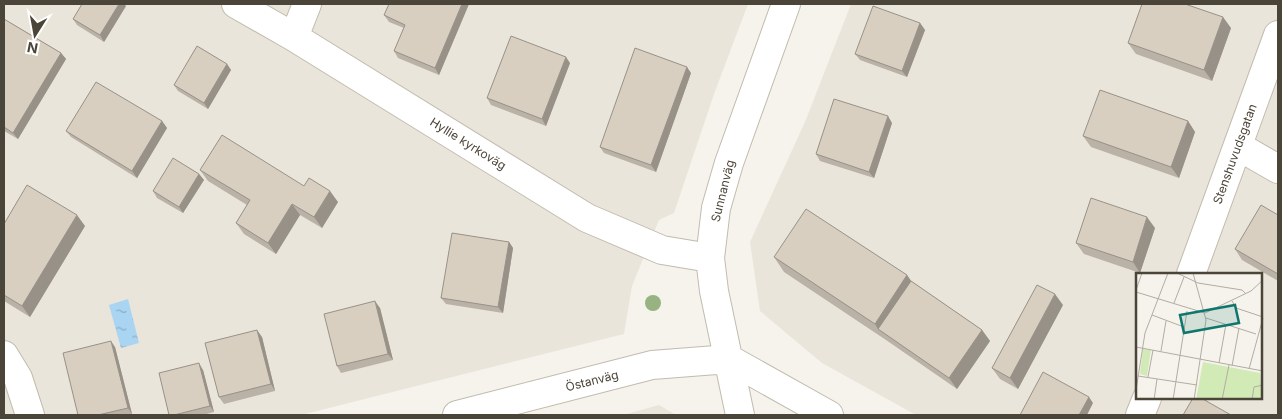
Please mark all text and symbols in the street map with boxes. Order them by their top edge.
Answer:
north arrow [10,10,60,60]
text: N [26,39,39,58]
street label: Stenshuvudsgatan [1209,102,1260,206]
street label: Hyllie kyrkoväg [427,114,509,173]
street label: Sunnanväg [708,158,737,223]
inset map [1136,273,1262,399]
street label: Östanväg [564,367,620,394]

